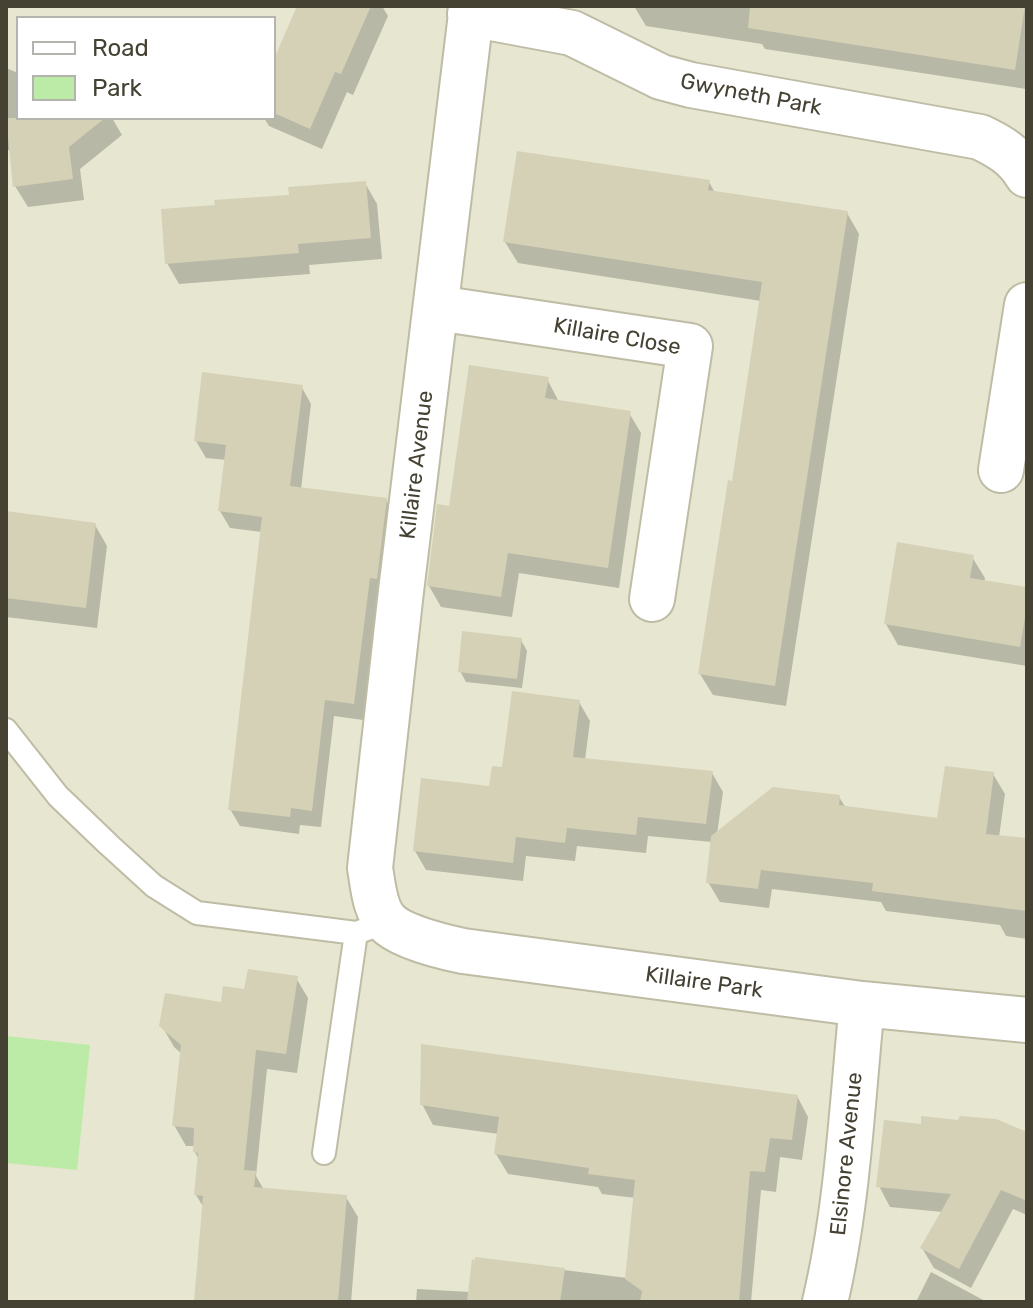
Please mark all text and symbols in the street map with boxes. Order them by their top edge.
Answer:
legend [16,16,276,120]
text: Road [92,34,149,62]
street label: Gwyneth Park [678,68,824,122]
text: Park [92,74,142,102]
street label: Killaire Close [551,313,683,361]
street label: Killaire Avenue [395,389,439,541]
street label: Killaire Park [644,962,764,1004]
street label: Elsinore Avenue [825,1071,869,1237]

